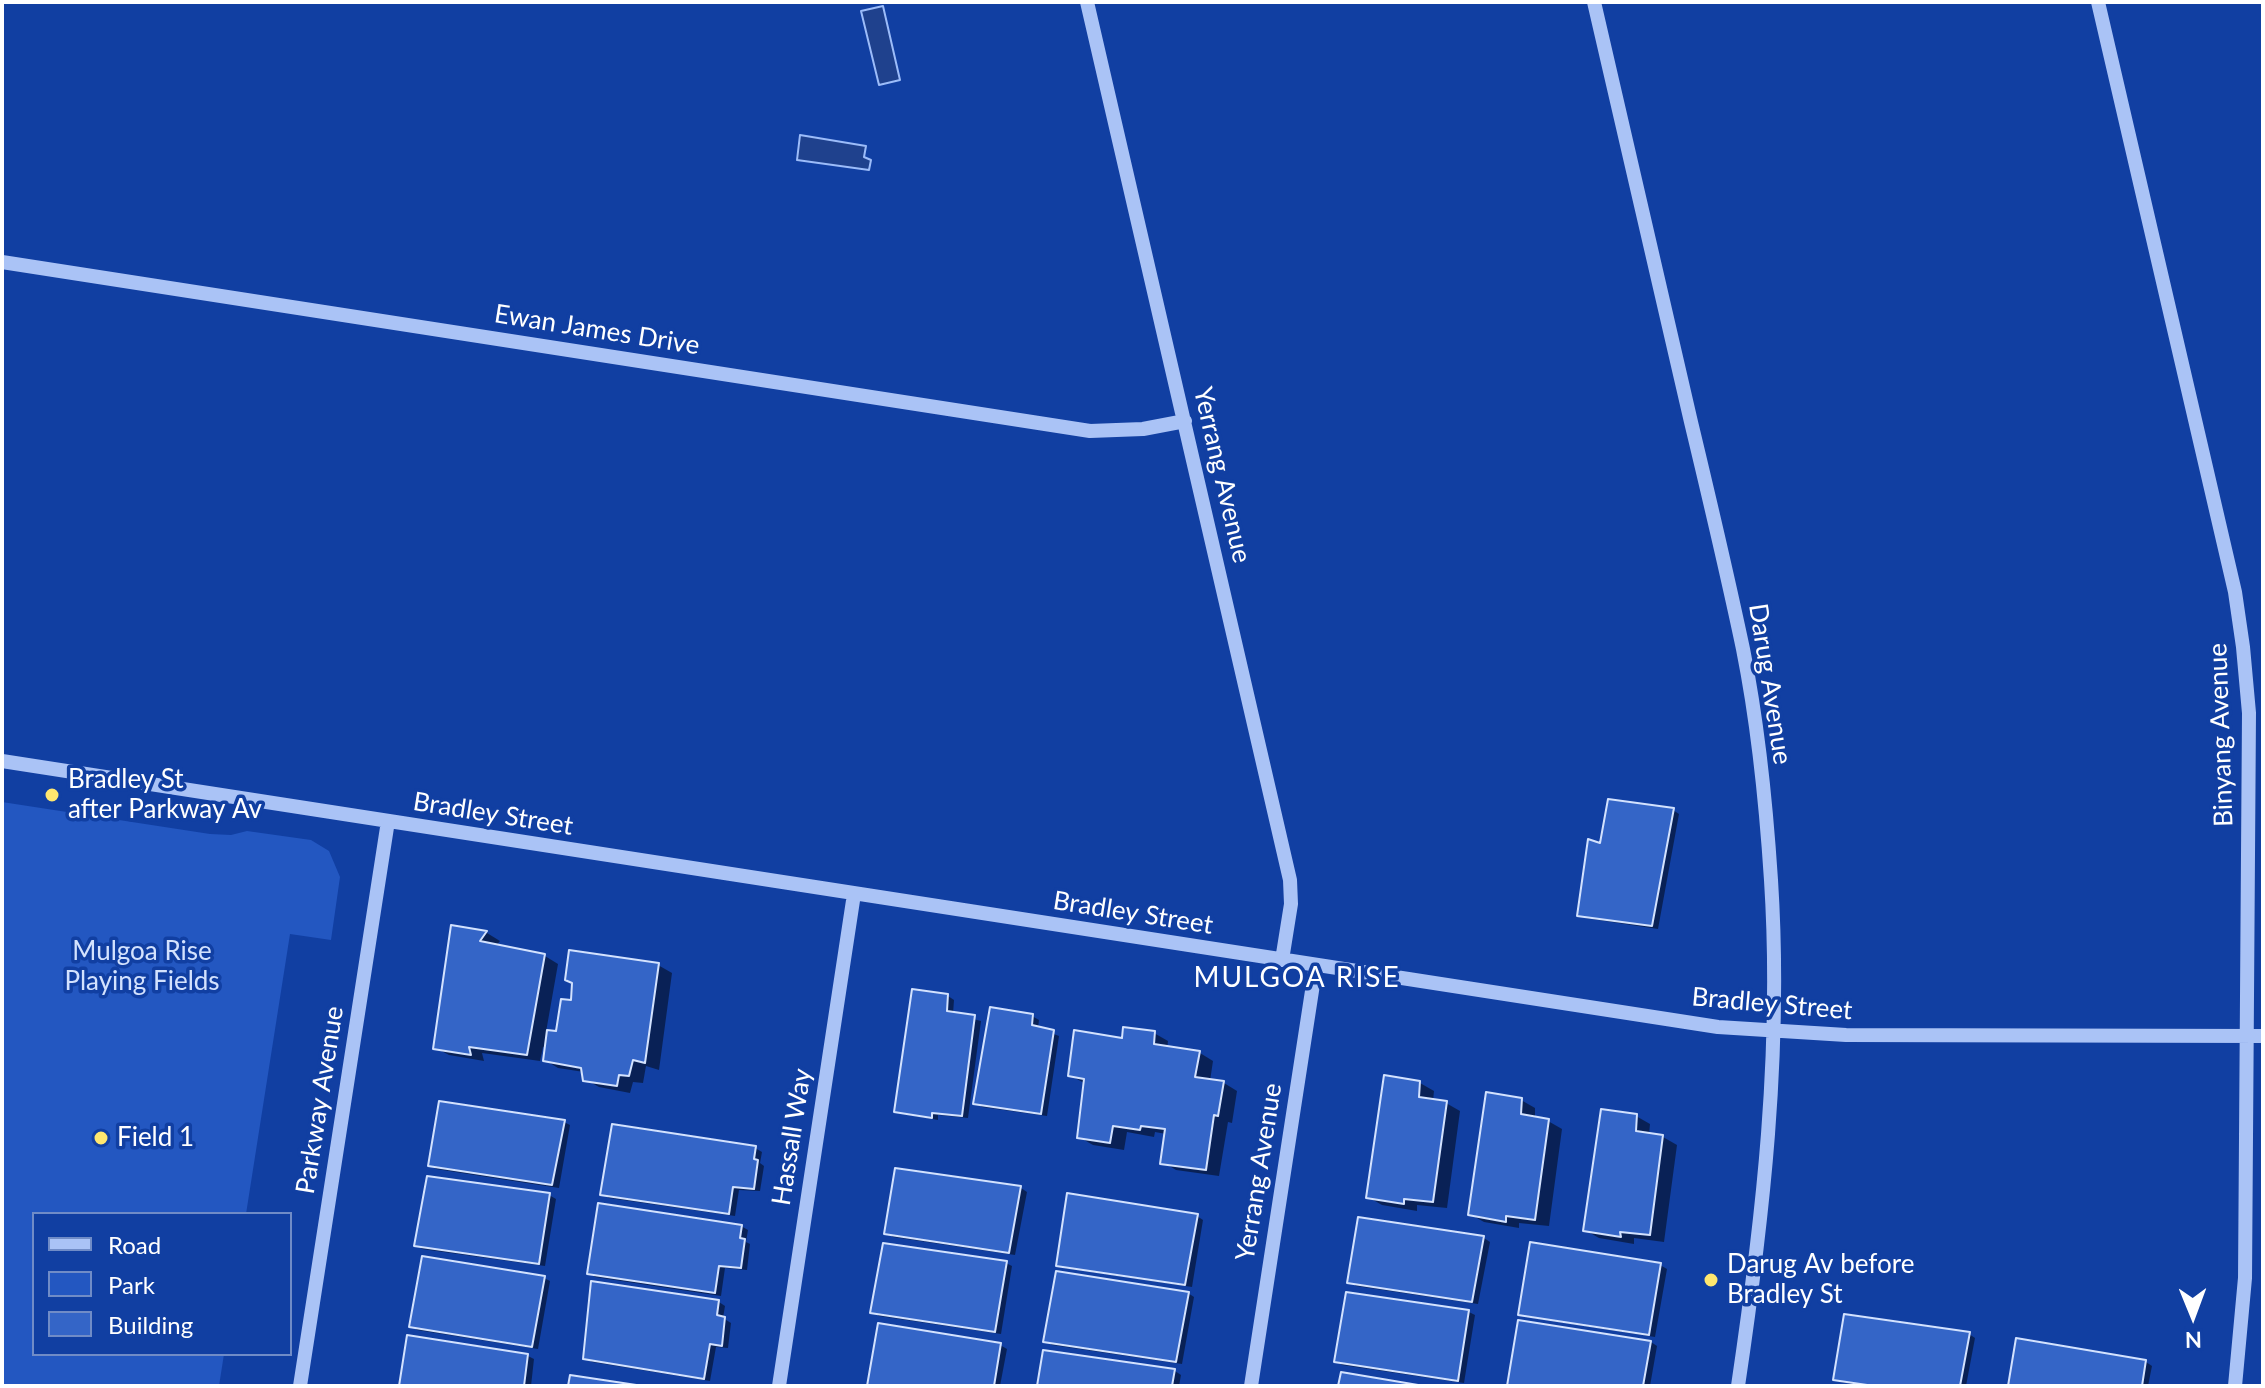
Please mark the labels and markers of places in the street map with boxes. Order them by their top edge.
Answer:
place label: Bradley St after Parkway Av [68,764,262,826]
marker: Bradley St after Parkway Av [43,786,61,804]
place label: Field 1 [117,1122,194,1154]
marker: Field 1 [92,1129,110,1147]
place label: Darug Av before Bradley St [1727,1249,1914,1310]
marker: Darug Av before Bradley St [1702,1271,1720,1289]

